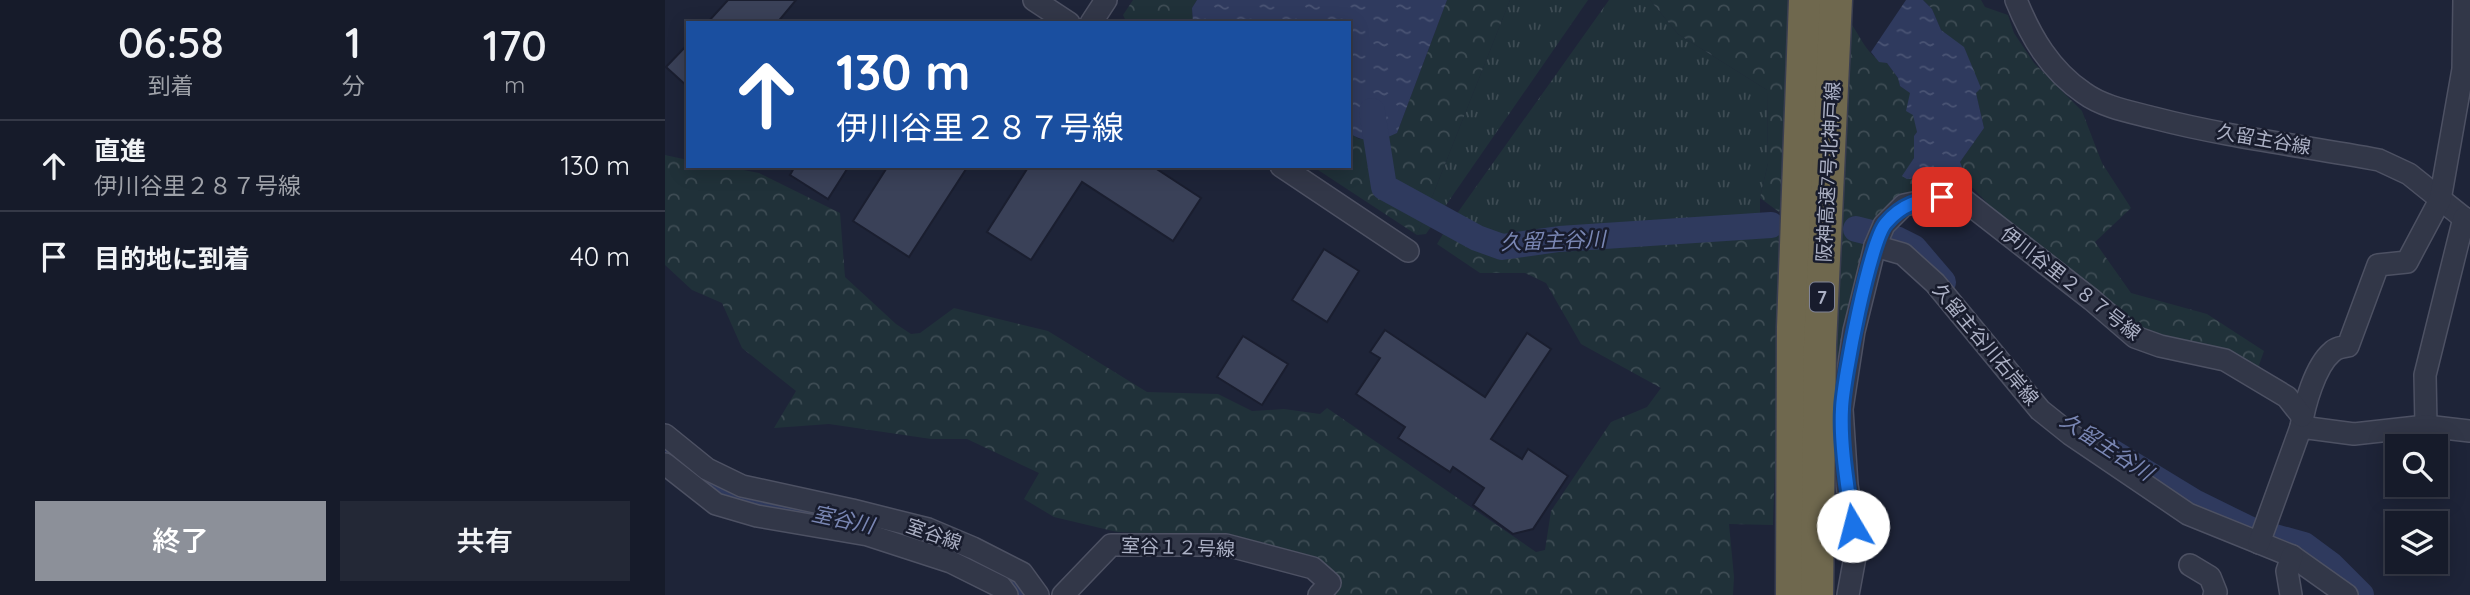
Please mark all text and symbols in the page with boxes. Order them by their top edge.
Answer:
text: 06:58 [118,16,224,69]
text: 1 [345,16,361,69]
text: 170 [483,19,547,72]
text: 130 m [836,41,970,102]
icon: ahead [721,49,812,140]
text: m [504,70,525,99]
text: 到着 [148,71,194,100]
text: 分 [342,71,365,100]
street label: 阪神高速7号北神戸線 [1811,81,1845,263]
text: 伊川谷里２８７号線 [836,107,1124,147]
street label: 久留主谷線 [2215,119,2313,159]
text: 直進 [94,134,146,167]
icon: ahead [35,147,73,185]
text: 130 m [560,149,630,182]
pin [1912,167,1972,227]
text: 伊川谷里２８７号線 [94,171,301,200]
icon: arrive [1923,178,1961,216]
street label: 伊川谷里２８７号線 [1996,221,2146,345]
water label: 久留主谷川 [1500,225,1608,255]
icon: arrive [35,238,73,276]
text: 40 m [570,240,630,273]
text: 目的地に到着 [94,242,250,275]
street label: 久留主谷川右岸線 [1928,278,2044,410]
road number: 7 [1810,282,1834,312]
water label: 久留主谷川 [2056,407,2160,487]
map controls [2385,434,2448,574]
button: search [2385,434,2448,497]
position arrow [1816,489,1890,563]
water label: 室谷川 [809,500,878,539]
button: 終了 [35,501,326,581]
button: 共有 [340,501,630,581]
button: layers [2385,511,2448,574]
street label: 室谷線 [903,513,965,555]
street label: 室谷１２号線 [1121,533,1235,561]

